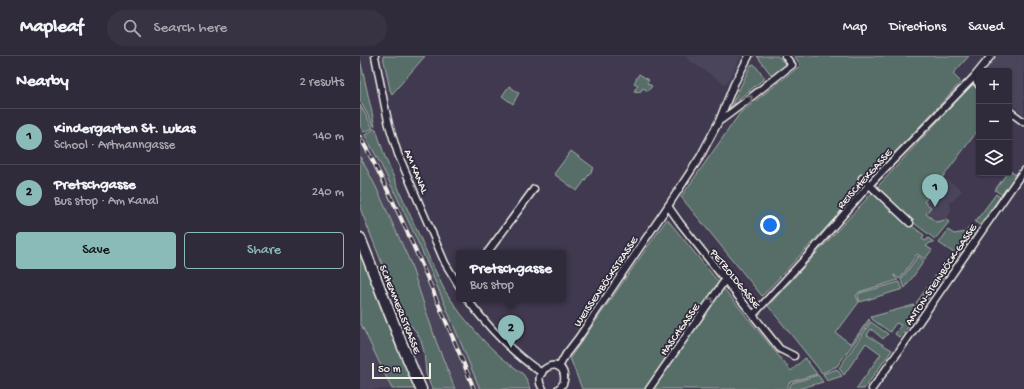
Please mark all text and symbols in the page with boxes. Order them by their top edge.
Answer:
search box [107,10,387,46]
text: Mapleaf [20,16,83,39]
icon: search [121,17,143,39]
text: Search here [153,19,227,37]
text: Map [843,19,867,36]
text: Directions [889,19,946,36]
text: Saved [968,19,1004,36]
map controls [976,68,1012,176]
button: + [976,68,1012,104]
text: Nearby [16,72,69,92]
text: 2 results [299,75,344,90]
one-way arrow [746,96,753,103]
button: − [976,104,1012,140]
text: Kindergarten St. Lukas [54,120,196,138]
text: 1 [26,129,32,144]
text: 140 m [313,129,344,144]
text: School · Artmanngasse [54,138,175,153]
button: layers [976,140,1012,176]
street label: REISCHEKGASSE [836,146,896,212]
street label: AM KANAL [400,148,430,197]
pin: 1 [922,174,948,207]
text: Pretschgasse [54,176,136,194]
text: 2 [26,185,32,200]
text: 240 m [312,185,344,200]
text: Bus stop · Am Kanal [54,194,159,209]
your location [760,215,780,235]
street label: ANTON-STEINBÖCK-GASSE [903,221,981,328]
button: Save [16,232,176,269]
button: Share [184,232,344,269]
street label: WEISSENBÖCKSTRASSE [572,234,642,329]
street label: PETZOLDGASSE [706,246,763,312]
popup [456,250,566,302]
text: Pretschgasse [470,260,552,278]
street label: SCHEMMERLSTRASSE [376,264,423,357]
text: Bus stop [470,278,514,293]
one-way arrow [706,297,713,304]
street label: HASCHGASSE [658,301,704,358]
pin: 2 [498,315,524,348]
scale bar [372,361,431,380]
text: 50 m [378,364,400,376]

